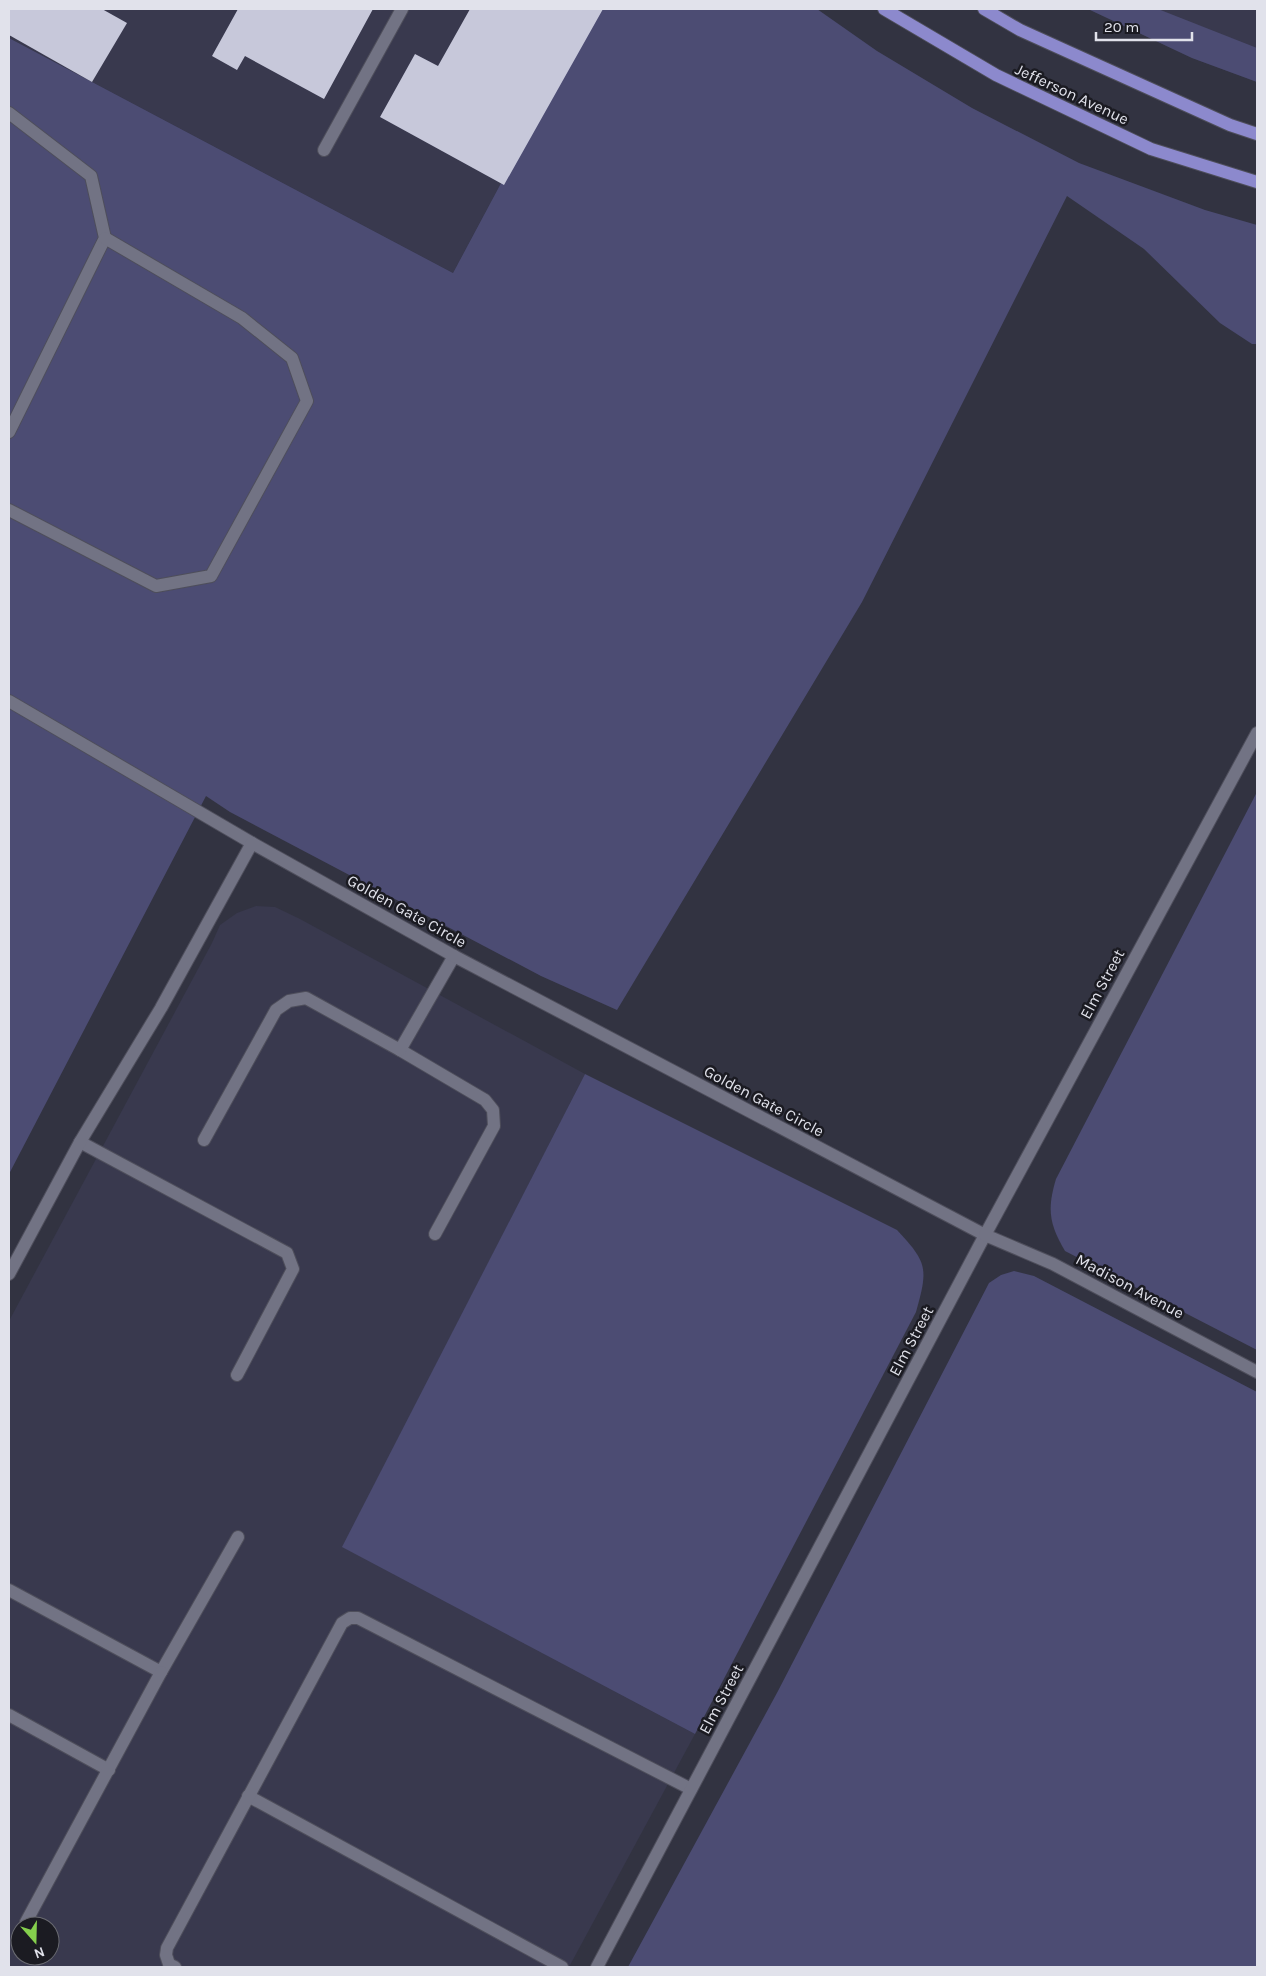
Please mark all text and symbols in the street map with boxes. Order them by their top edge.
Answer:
scale bar [1096,10,1192,42]
text: 20 m [1104,18,1139,36]
street label: Jefferson Avenue [1012,59,1132,129]
street label: Golden Gate Circle [344,870,470,952]
street label: Elm Street [1076,946,1128,1022]
street label: Golden Gate Circle [701,1061,827,1141]
street label: Madison Avenue [1073,1249,1187,1323]
street label: Elm Street [885,1303,937,1379]
street label: Elm Street [695,1661,747,1737]
north arrow [10,1916,60,1966]
text: N [32,1943,47,1962]

